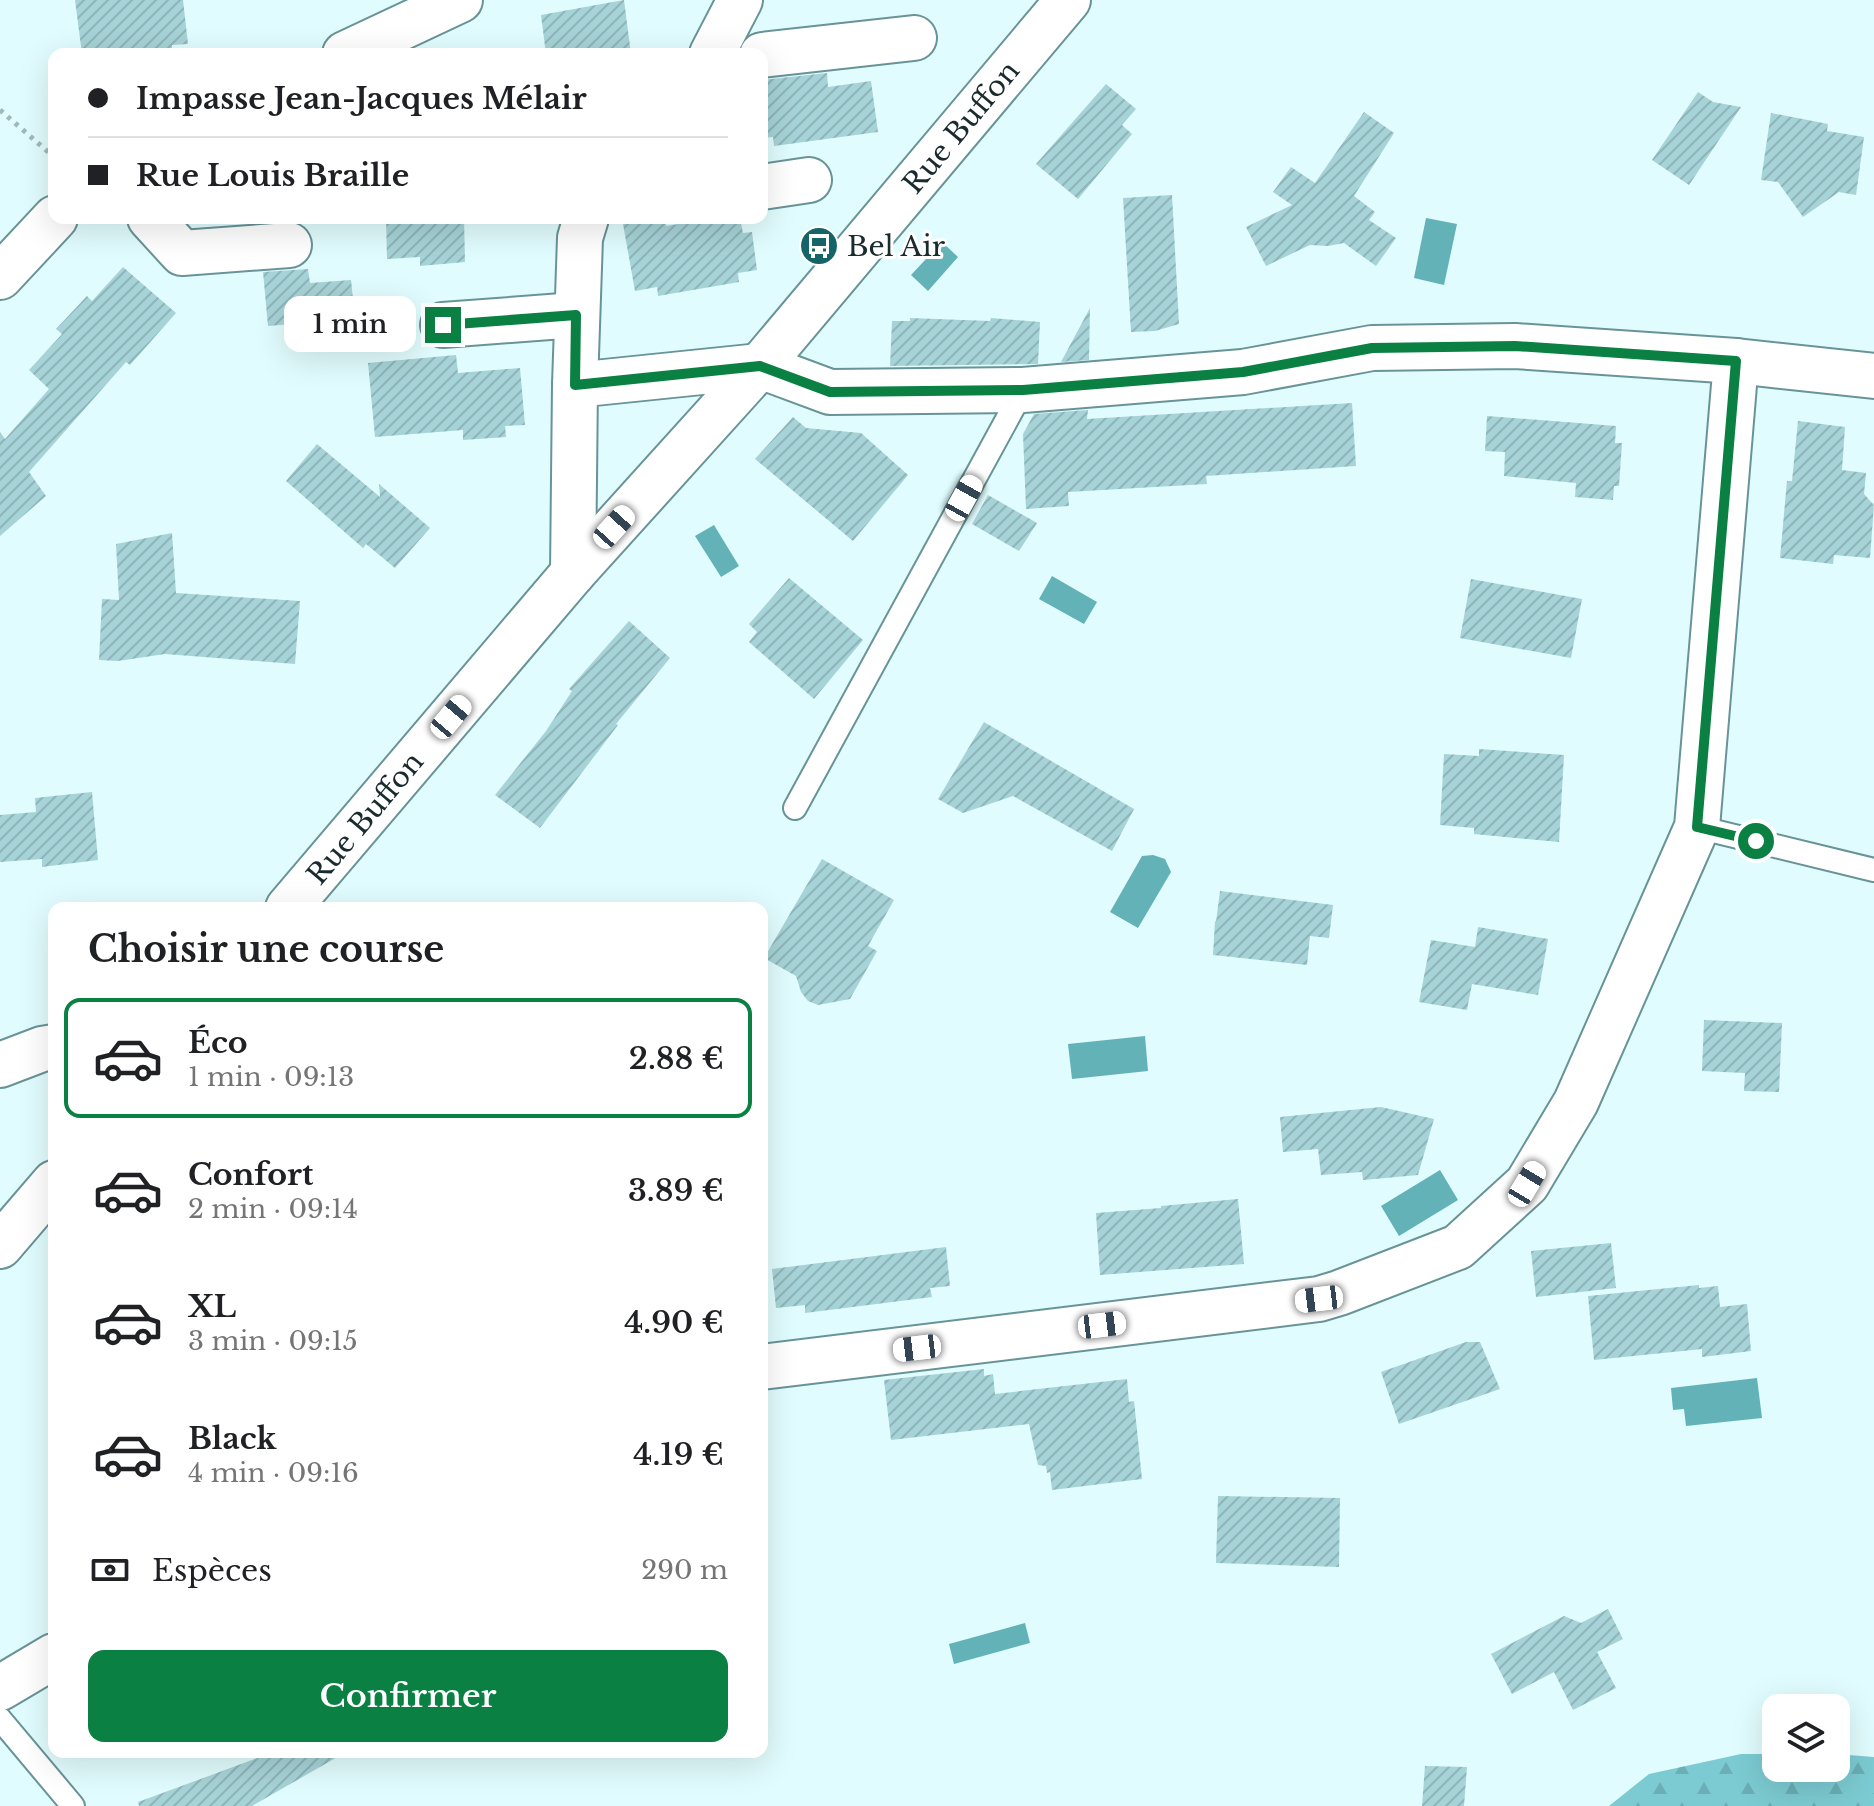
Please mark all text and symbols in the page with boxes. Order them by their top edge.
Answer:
street label: Rue Buffon [896,54,1027,201]
text: Impasse Jean-Jacques Mélair [136,80,587,117]
text: Rue Louis Braille [136,157,409,194]
bus stop icon: Bel Air [798,225,840,267]
place label: Bel Air [847,229,946,264]
callout: 1 min [283,297,415,353]
route end [425,307,461,343]
text: 1 min [313,308,387,340]
car [942,471,986,525]
car [589,501,639,553]
car [426,691,476,743]
street label: Rue Buffon [300,745,431,892]
route start [1738,823,1774,859]
text: Choisir une course [88,927,444,972]
icon: car [92,1022,164,1094]
text: Éco [188,1024,248,1061]
text: 2.88 € [629,1040,724,1077]
text: 1 min · 09:13 [188,1061,354,1093]
icon: car [92,1154,164,1226]
text: Confort [188,1156,313,1193]
car [1504,1157,1550,1211]
text: 3.89 € [628,1172,724,1209]
text: 2 min · 09:14 [188,1193,358,1225]
car [1294,1284,1344,1314]
icon: car [92,1286,164,1358]
text: XL [188,1288,236,1325]
text: 4.90 € [624,1304,724,1341]
car [1077,1310,1127,1340]
text: 3 min · 09:15 [188,1325,358,1357]
car [892,1333,942,1363]
icon: car [92,1418,164,1490]
text: Black [188,1420,276,1457]
text: 4.19 € [633,1436,724,1473]
text: 4 min · 09:16 [188,1457,359,1489]
icon: cash [88,1548,132,1592]
text: Espèces [152,1552,272,1589]
text: 290 m [641,1554,728,1586]
button: Confirmer [88,1650,728,1742]
map controls [1762,1694,1850,1782]
button: layers [1762,1694,1850,1782]

